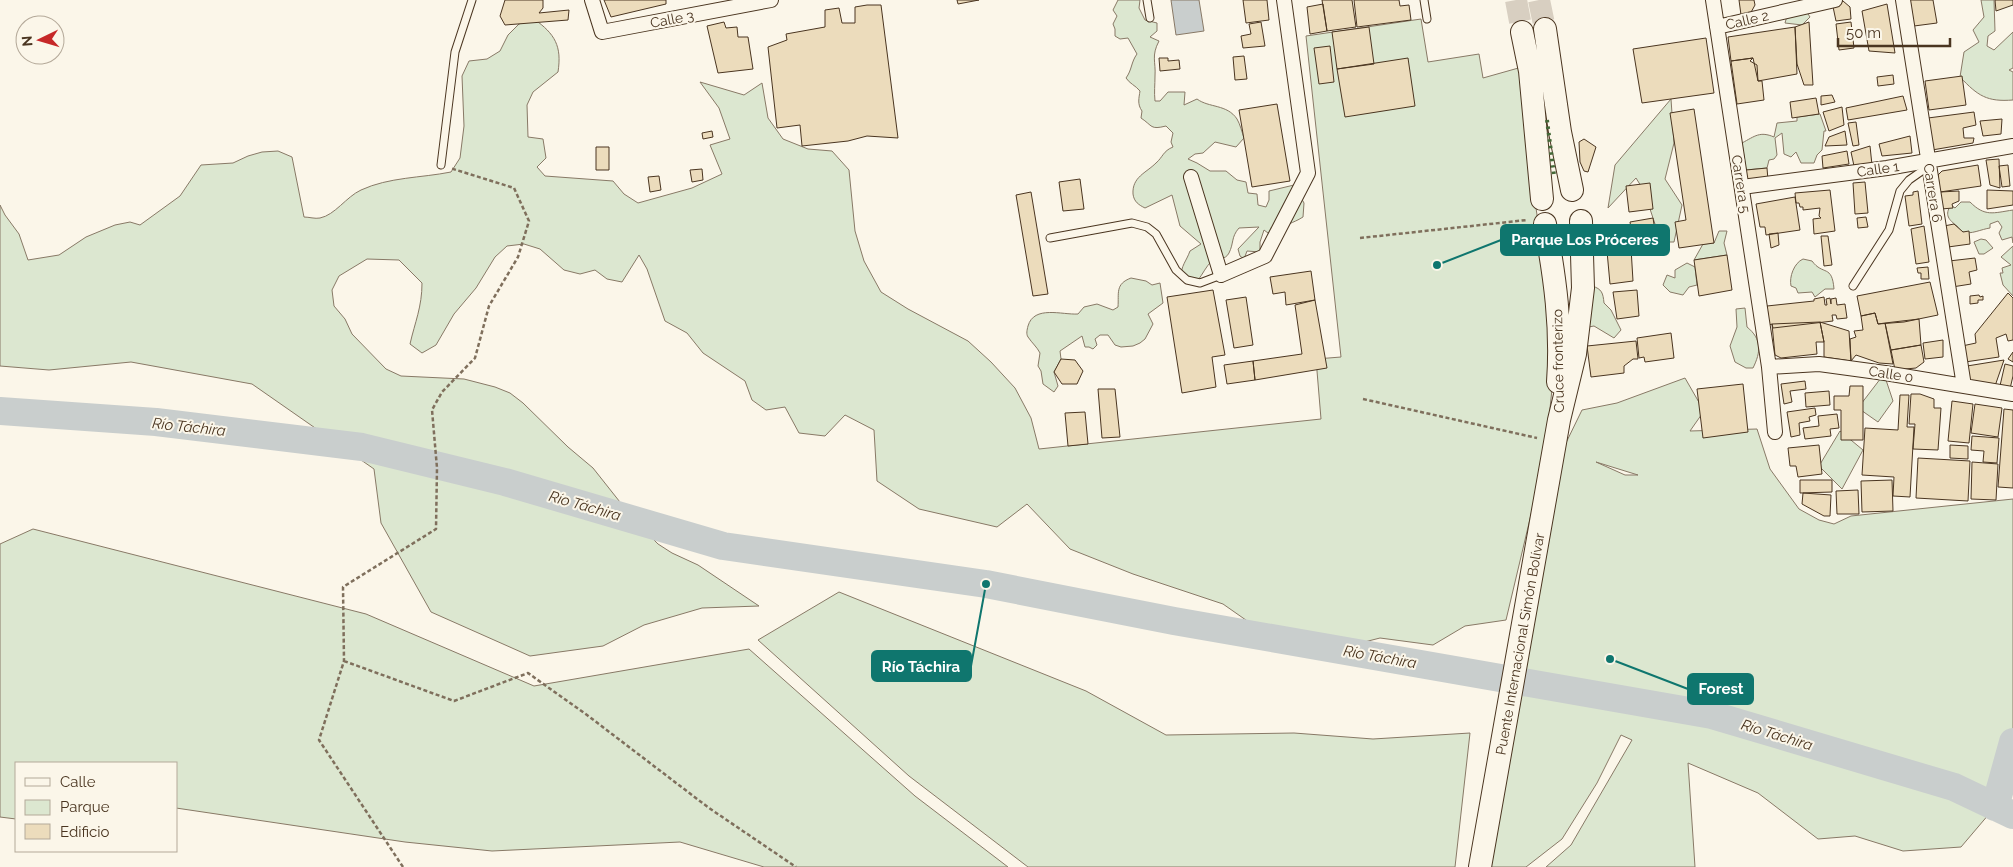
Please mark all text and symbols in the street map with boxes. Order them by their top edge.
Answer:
street label: Calle 3 [649,7,695,31]
street label: Calle 2 [1724,7,1770,33]
north arrow [15,15,65,65]
scale bar [1838,15,1950,47]
text: 50 m [1846,24,1881,42]
text: N [19,35,35,47]
street label: Carrera 5 [1729,154,1754,215]
street label: Calle 1 [1856,158,1900,180]
street label: Carrera 6 [1920,162,1946,224]
callout: Parque Los Próceres [1501,225,1669,255]
text: Parque Los Próceres [1511,231,1659,249]
street label: Cruce fronterizo [1549,309,1567,413]
street label: Calle 0 [1867,363,1915,385]
water label: Río Táchira [151,414,227,440]
water label: Río Táchira [547,487,623,525]
street label: Puente Internacional Simón Bolívar [1493,532,1547,756]
water label: Río Táchira [1342,642,1418,672]
callout: Río Táchira [872,651,971,681]
text: Río Táchira [882,658,961,676]
callout: Forest [1688,674,1753,704]
text: Forest [1698,680,1744,698]
water label: Río Táchira [1739,716,1815,754]
legend [15,762,178,852]
text: Calle [60,773,96,791]
text: Parque [60,798,110,816]
text: Edificio [60,823,110,841]

